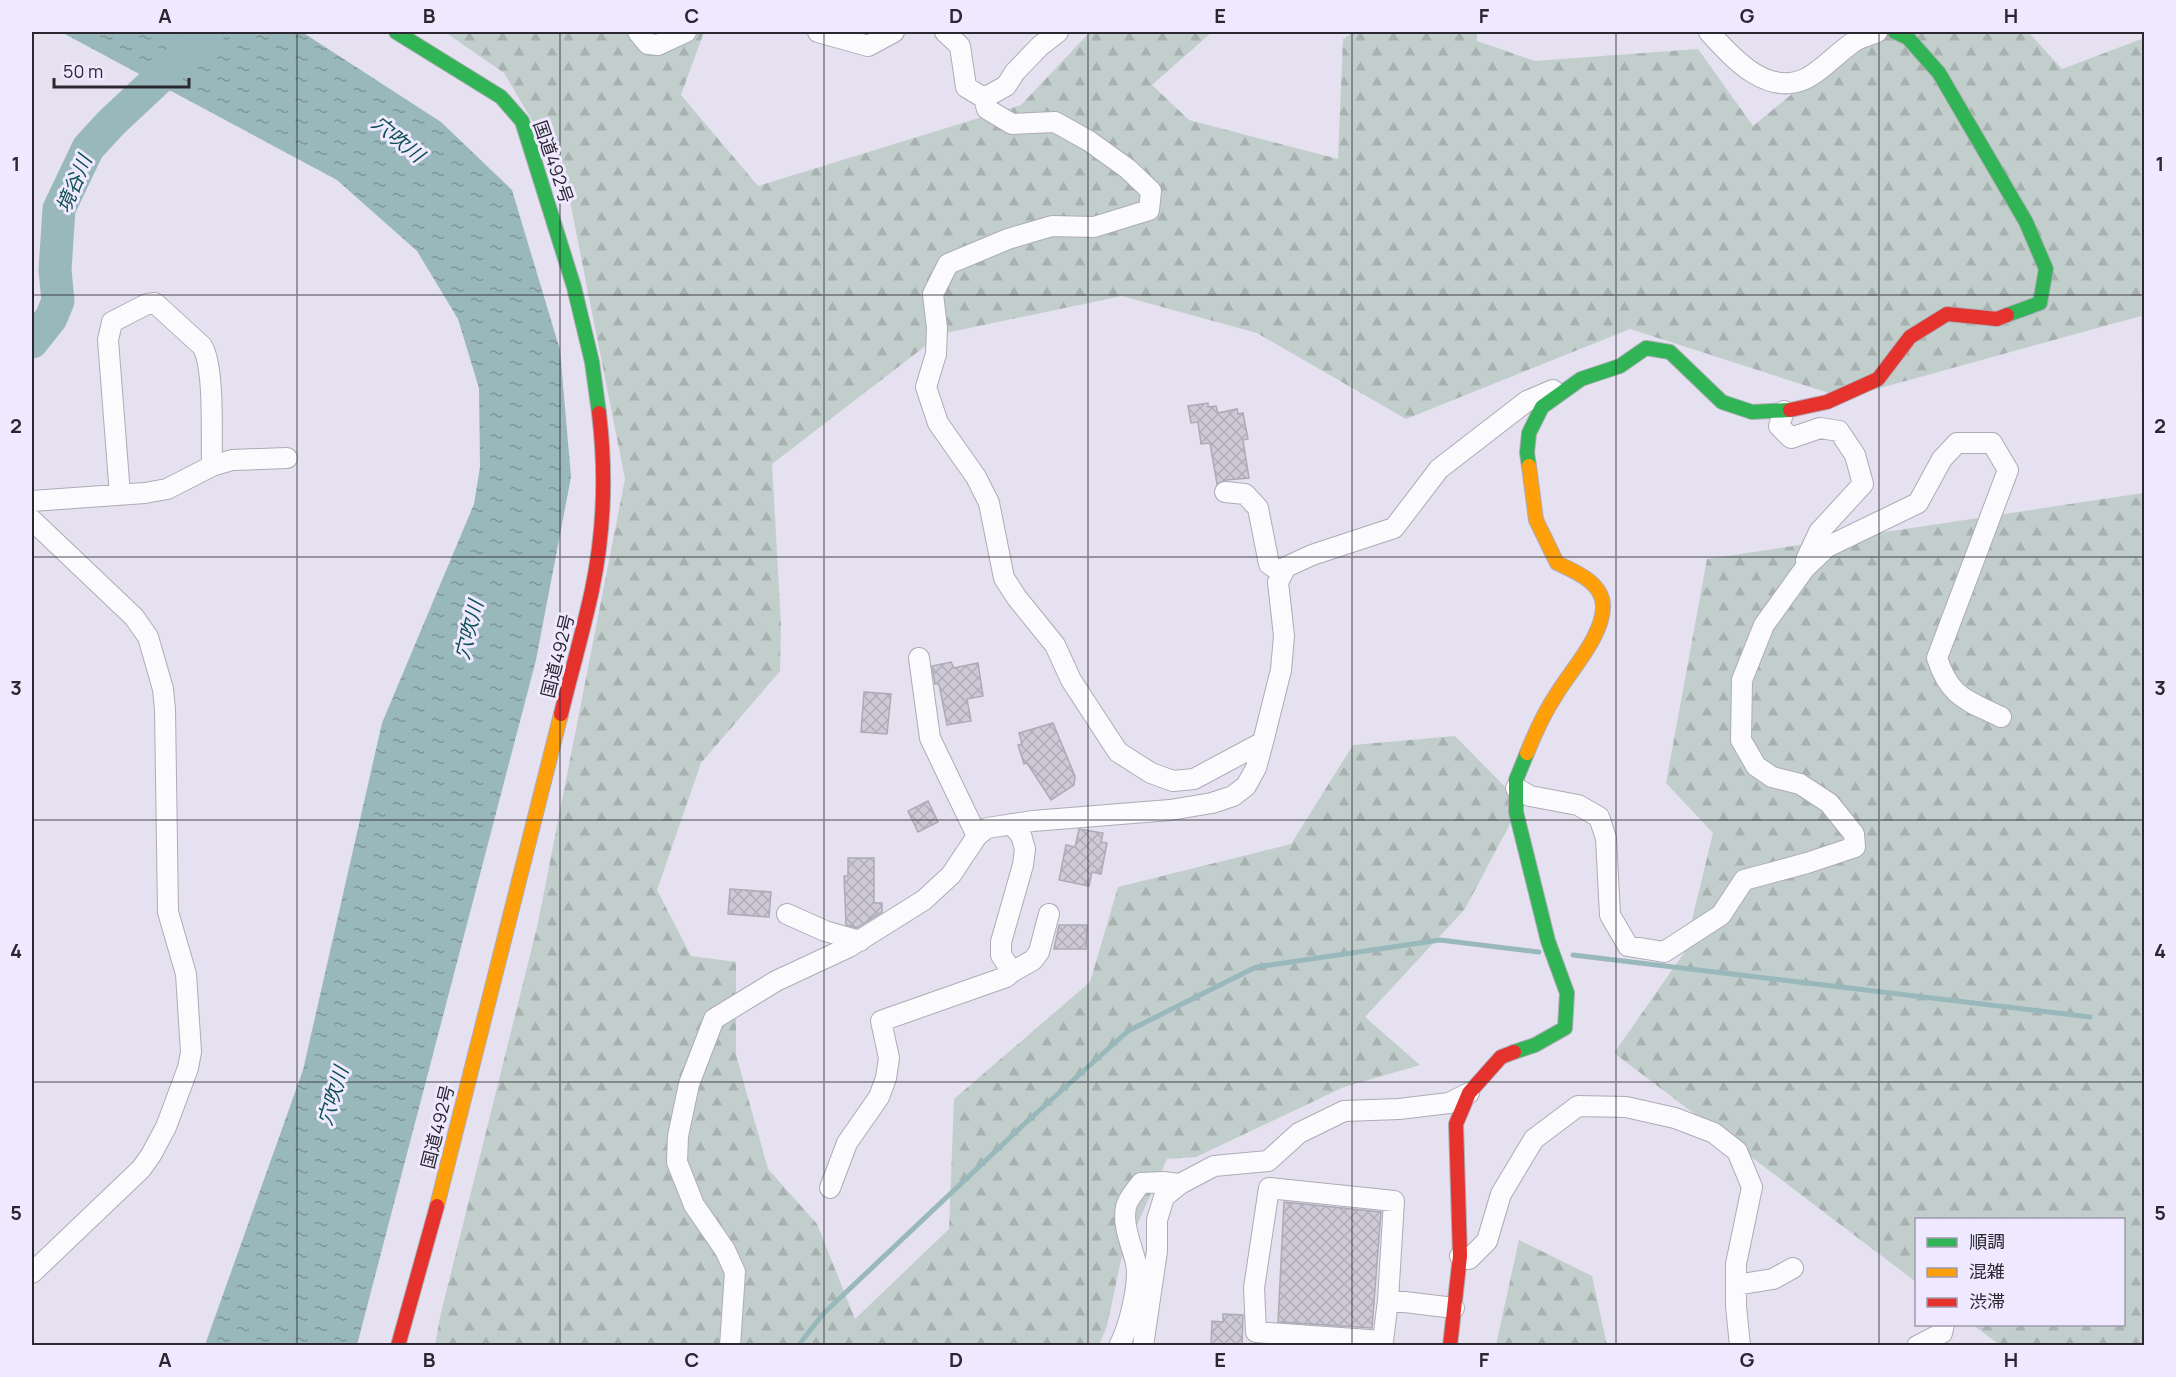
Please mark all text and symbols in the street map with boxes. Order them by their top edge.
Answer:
text: A [158,2,172,29]
text: B [423,2,436,29]
text: C [685,2,699,29]
text: D [949,2,963,29]
text: E [1214,2,1226,29]
text: F [1479,2,1490,29]
text: G [1740,2,1755,29]
text: H [2004,2,2018,29]
scale bar [54,51,189,89]
text: 50 m [63,59,103,83]
water label: 穴吹川 [367,109,432,169]
street label: 国道492号 [529,117,579,206]
water label: 境谷川 [49,149,98,217]
text: 1 [12,150,20,177]
text: 1 [2156,150,2164,177]
text: 2 [10,412,22,439]
text: 2 [2154,412,2166,439]
water label: 穴吹川 [448,596,489,662]
street label: 国道492号 [535,611,579,700]
text: 3 [10,674,22,701]
text: 3 [2154,674,2166,701]
text: 4 [10,937,22,964]
text: 4 [2154,937,2166,964]
water label: 穴吹川 [311,1061,355,1128]
street label: 国道492号 [415,1082,459,1171]
text: 5 [10,1199,22,1226]
text: 5 [2154,1199,2166,1226]
legend [1915,1218,2125,1326]
text: 順調 [1969,1229,2005,1253]
text: 混雑 [1969,1259,2005,1283]
text: 渋滞 [1969,1289,2005,1313]
text: A [158,1346,172,1373]
text: B [423,1346,436,1373]
text: C [685,1346,699,1373]
text: D [949,1346,963,1373]
text: E [1214,1346,1226,1373]
text: F [1479,1346,1490,1373]
text: G [1740,1346,1755,1373]
text: H [2004,1346,2018,1373]

